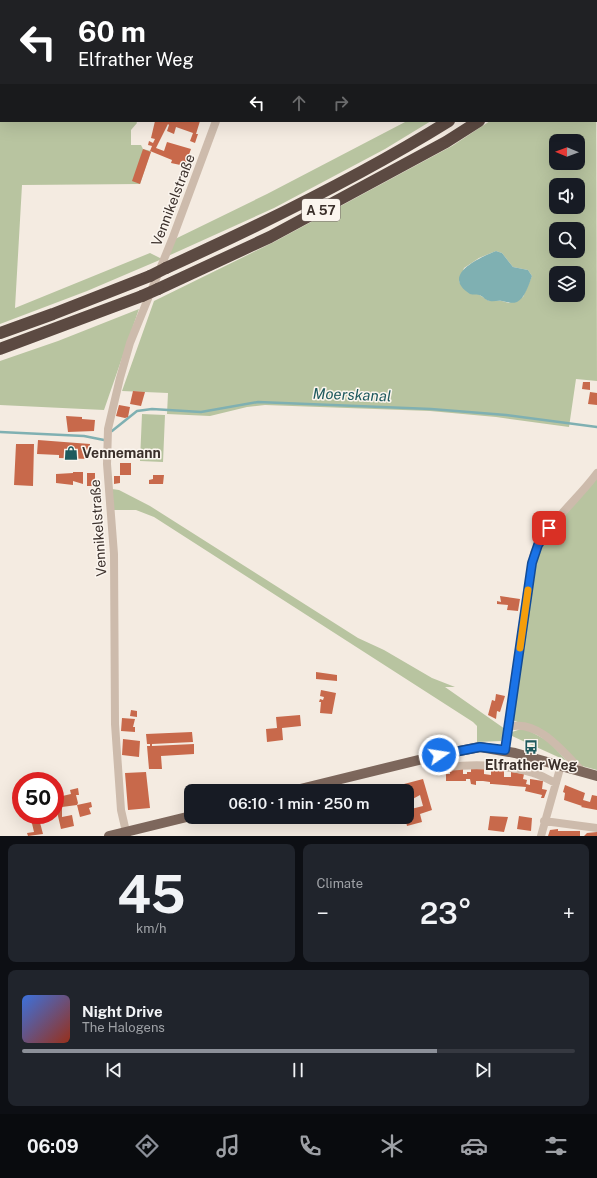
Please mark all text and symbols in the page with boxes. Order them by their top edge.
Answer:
text: 60 m [78,15,146,48]
icon: left [12,16,64,68]
text: Elfrather Weg [78,49,194,70]
icon: left [246,92,268,114]
icon: ahead [288,92,310,114]
icon: right [330,92,352,114]
north arrow [549,134,585,170]
map controls [549,134,585,302]
street label: Vennikelstraße [148,152,198,248]
button: sound [549,178,585,214]
road number: A 57 [302,199,340,221]
button: search [549,222,585,258]
button: layers [549,266,585,302]
water label: Moerskanal [312,385,392,404]
shop icon: Vennemann [63,445,79,461]
place label: Vennemann [82,445,161,461]
street label: Vennikelstraße [87,479,109,577]
pin [532,511,566,545]
icon: arrive [538,517,560,539]
position arrow [418,734,460,776]
bus stop icon: Elfrather Weg [523,739,539,755]
place label: Elfrather Weg [485,757,577,773]
speed limit sign: 50 [12,772,64,824]
text: 06:10 · 1 min · 250 m [229,795,369,812]
text: 45 [117,864,186,925]
text: Climate [317,876,363,891]
text: 23° [420,895,472,931]
text: − [317,900,329,926]
text: + [563,900,575,926]
text: km/h [136,921,167,936]
text: Night Drive [82,1003,163,1020]
text: The Halogens [82,1020,165,1035]
icon: previous [103,1059,125,1081]
icon: pause [287,1059,309,1081]
icon: next [472,1059,494,1081]
icon: directions [133,1132,161,1160]
icon: music [214,1132,242,1160]
icon: phone [296,1132,324,1160]
icon: climate [378,1132,406,1160]
icon: car [460,1132,488,1160]
icon: filters [542,1132,570,1160]
text: 06:09 [27,1136,79,1157]

